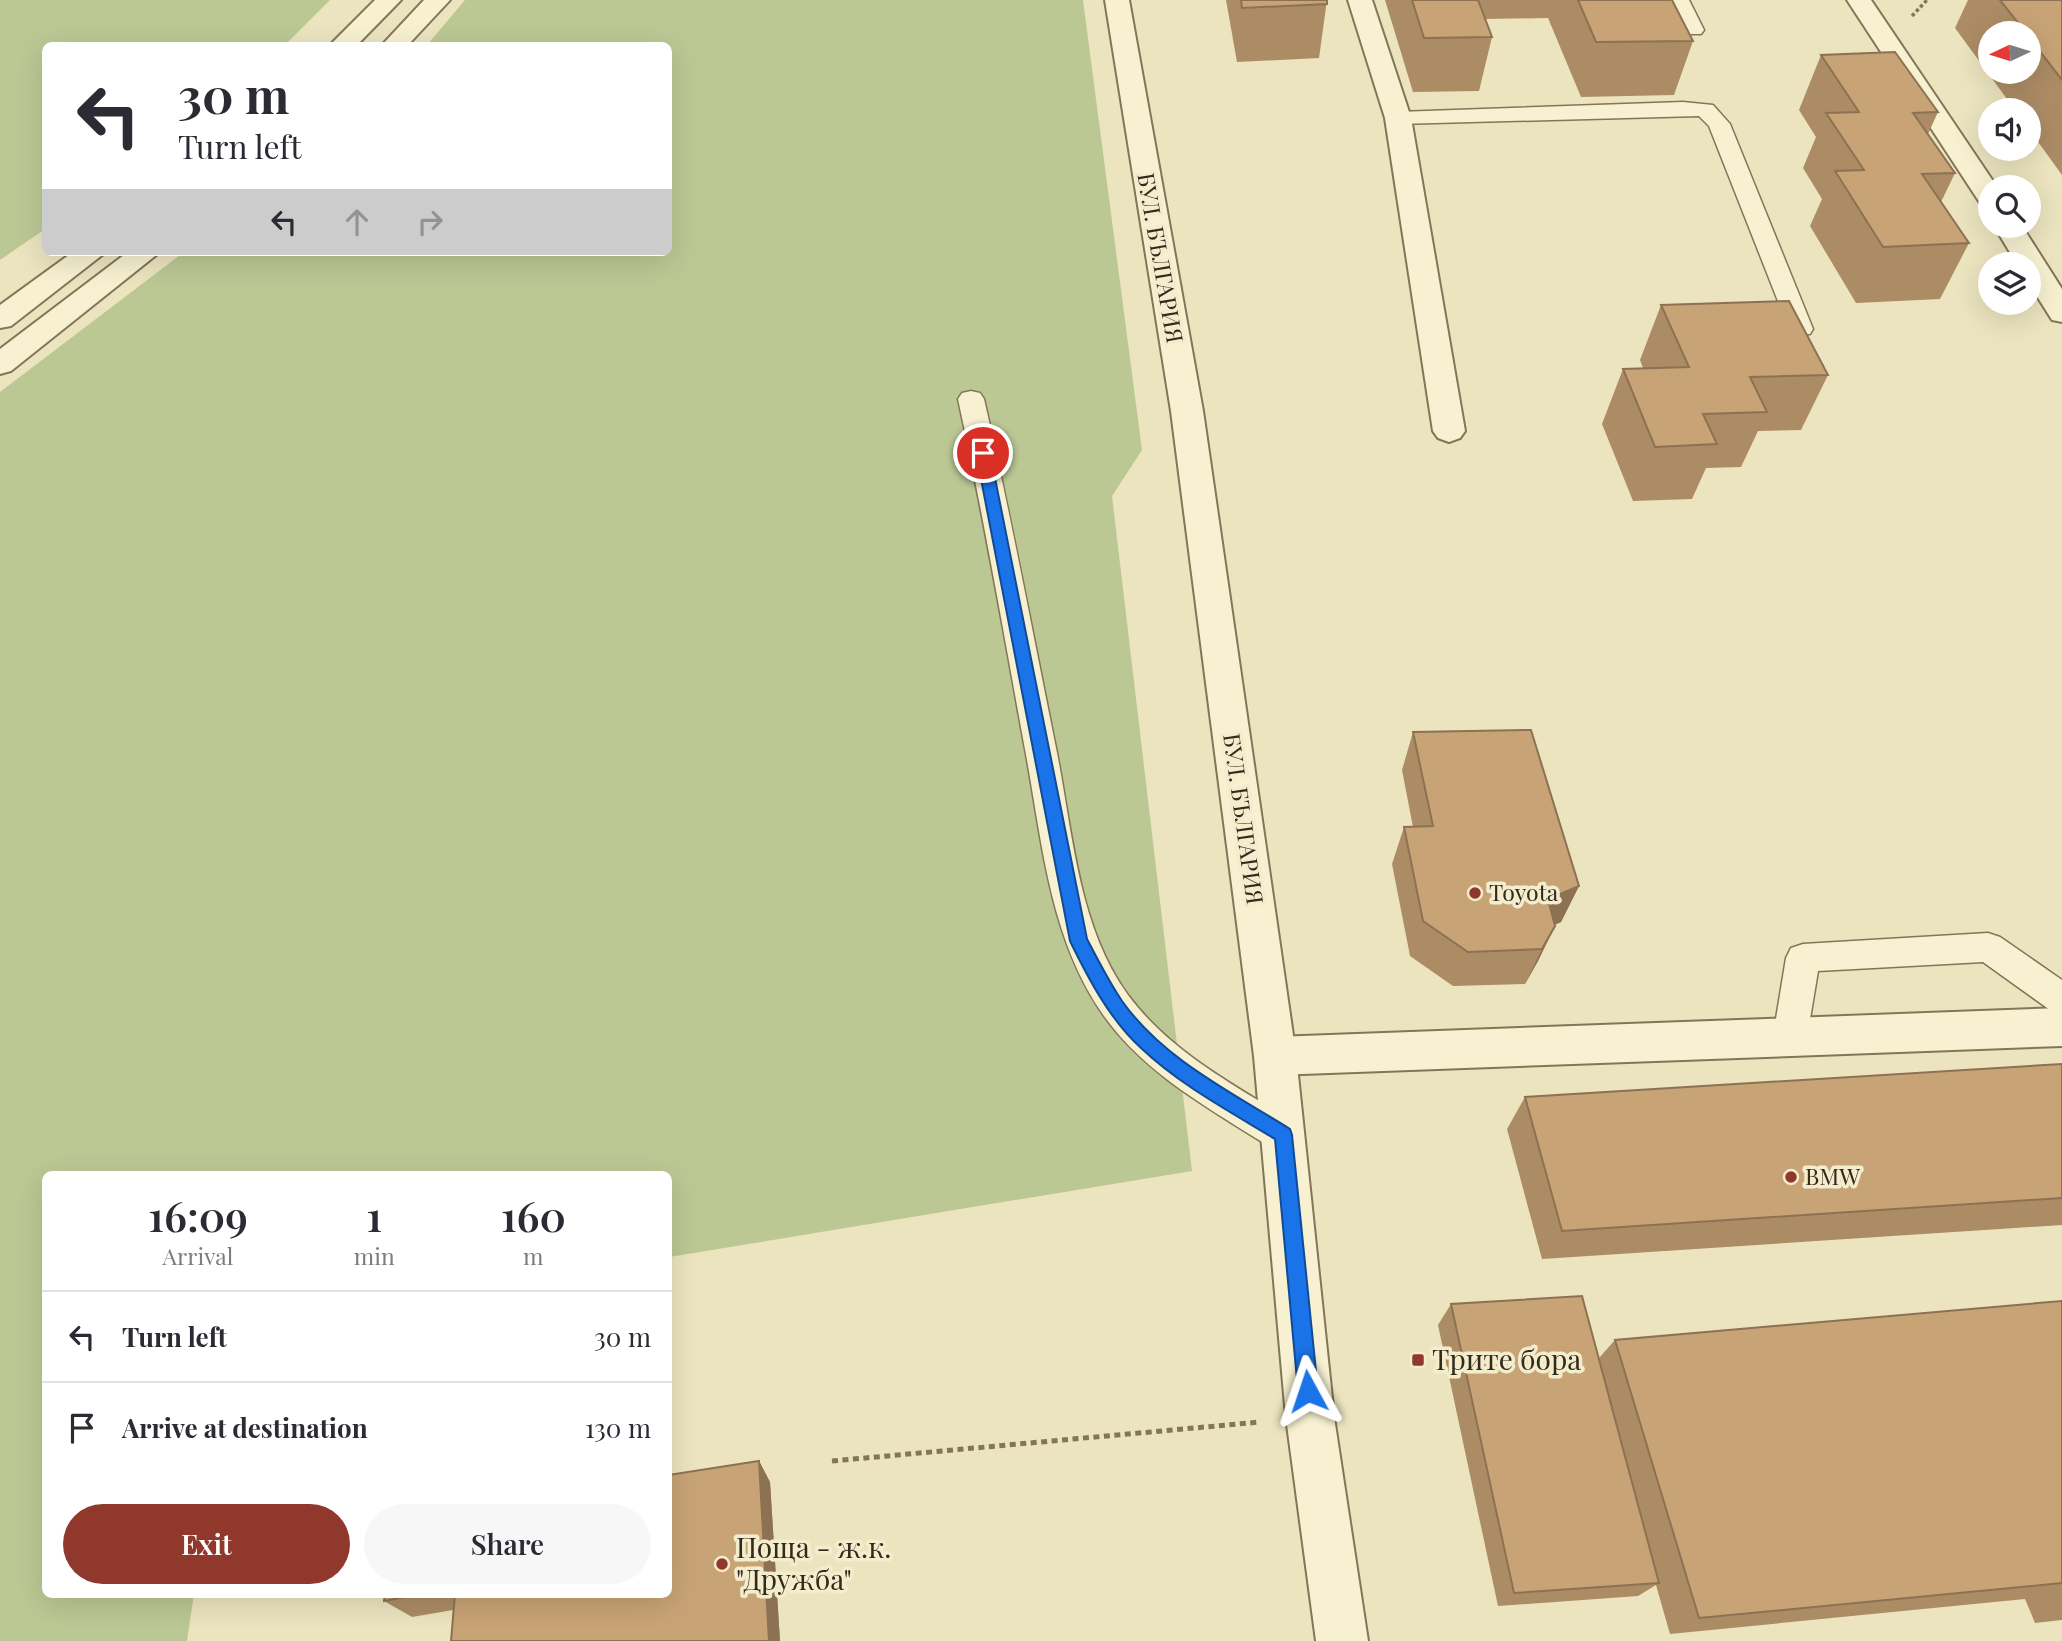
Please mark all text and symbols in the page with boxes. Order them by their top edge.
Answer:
north arrow [1978,21,2040,84]
map controls [1978,21,2041,315]
text: 30 m [178,61,289,126]
icon: left [63,70,154,161]
button: sound [1978,98,2041,161]
text: Turn left [178,124,302,167]
street label: БУЛ. БЪЛГАРИЯ [1131,170,1192,345]
button: search [1978,175,2041,238]
icon: left [265,203,303,241]
icon: ahead [338,203,376,241]
icon: right [411,203,449,241]
button: layers [1978,252,2041,315]
pin [953,423,1013,483]
icon: arrive [964,434,1002,472]
street label: БУЛ. БЪЛГАРИЯ [1217,731,1272,906]
place label: Toyota [1489,876,1559,907]
marker: Toyota [1467,885,1483,901]
place label: BMW [1805,1160,1860,1191]
marker: BMW [1783,1169,1799,1185]
text: 16:09 [148,1187,248,1243]
text: 1 [366,1187,382,1243]
text: 160 [501,1187,566,1243]
text: Arrival [162,1240,233,1271]
text: min [354,1240,395,1271]
text: m [523,1240,544,1271]
icon: left [63,1318,101,1356]
text: Turn left [122,1319,227,1354]
text: 30 m [594,1319,651,1354]
place label: Трите бора [1432,1340,1581,1377]
marker: Трите бора [1410,1352,1426,1368]
position arrow [1271,1354,1345,1428]
icon: arrive [63,1409,101,1447]
text: Arrive at destination [122,1410,368,1445]
text: 130 m [585,1410,651,1445]
button: Exit [63,1504,350,1584]
button: Share [364,1504,651,1584]
place label: Поща - ж.к. "Дружба" [736,1528,891,1597]
marker: Поща - ж.к. "Дружба" [714,1556,730,1572]

